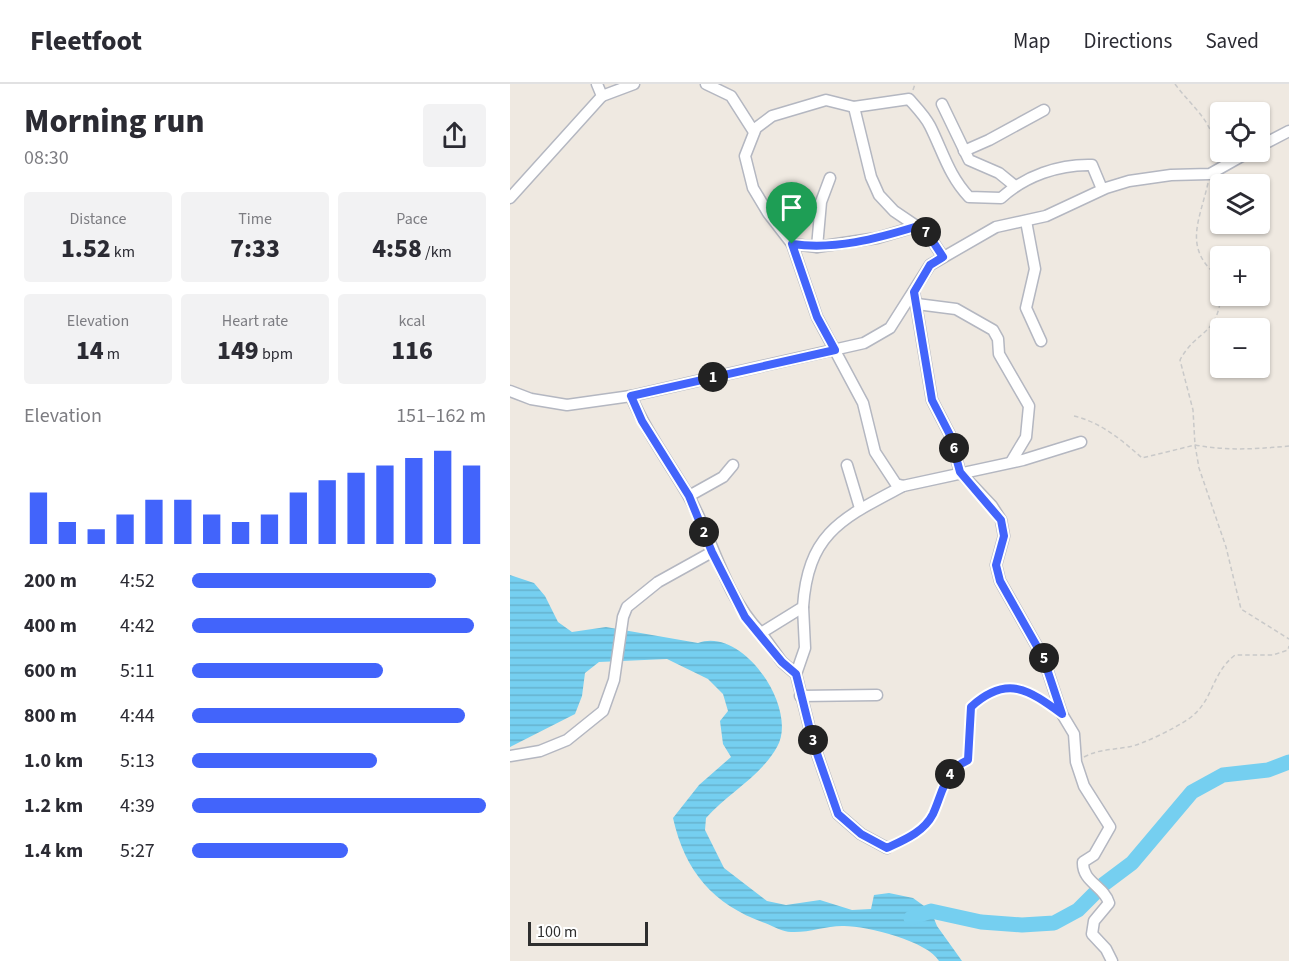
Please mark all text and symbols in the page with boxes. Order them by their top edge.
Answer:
text: Fleetfoot [30,21,142,61]
text: Map [1013,26,1051,56]
text: Directions [1084,26,1172,56]
text: Saved [1205,26,1259,56]
text: Morning run [24,98,204,145]
map controls [1210,102,1270,378]
button: locate [1210,102,1270,162]
button: share [423,104,486,167]
text: 08:30 [24,144,69,172]
button: layers [1210,174,1270,234]
pin [766,182,817,244]
icon: arrive [775,191,808,224]
text: Distance [70,208,126,230]
text: Time [238,208,272,230]
text: Pace [396,208,428,230]
pin: 7 [911,217,941,247]
text: 7 [922,221,930,243]
text: 1.52 [61,230,111,267]
text: 7:33 [230,230,280,267]
text: 4:58 [372,230,422,267]
text: km [111,241,135,263]
text: /km [422,241,452,263]
button: + [1210,246,1270,306]
text: Elevation [67,310,129,332]
text: Heart rate [222,310,288,332]
text: kcal [399,310,425,332]
button: − [1210,318,1270,378]
text: 14 [76,332,104,369]
text: 149 [217,332,259,369]
text: 116 [391,332,433,369]
text: m [104,343,120,365]
text: bpm [259,343,293,365]
pin: 1 [698,362,728,392]
text: 1 [709,366,717,388]
text: Elevation [24,402,102,430]
text: 151–162 m [396,402,486,430]
pin: 6 [939,433,969,463]
text: 6 [950,437,958,459]
pin: 2 [689,517,719,547]
text: 2 [700,521,708,543]
text: 200 m [24,567,77,595]
text: 4:52 [120,567,155,595]
text: 400 m [24,612,77,640]
text: 4:42 [120,612,155,640]
pin: 5 [1029,643,1059,673]
text: 5 [1040,647,1048,669]
text: 600 m [24,657,77,685]
text: 5:11 [120,657,155,685]
text: 800 m [24,702,77,730]
text: 4:44 [120,702,155,730]
pin: 3 [798,725,828,755]
text: 3 [809,729,817,751]
text: 1.0 km [24,747,83,775]
text: 5:13 [120,747,155,775]
pin: 4 [935,759,965,789]
text: 4 [946,763,954,785]
text: 1.2 km [24,792,83,820]
text: 4:39 [120,792,155,820]
text: 1.4 km [24,837,83,865]
text: 5:27 [120,837,155,865]
scale bar [528,919,648,946]
text: 100 m [537,921,577,943]

